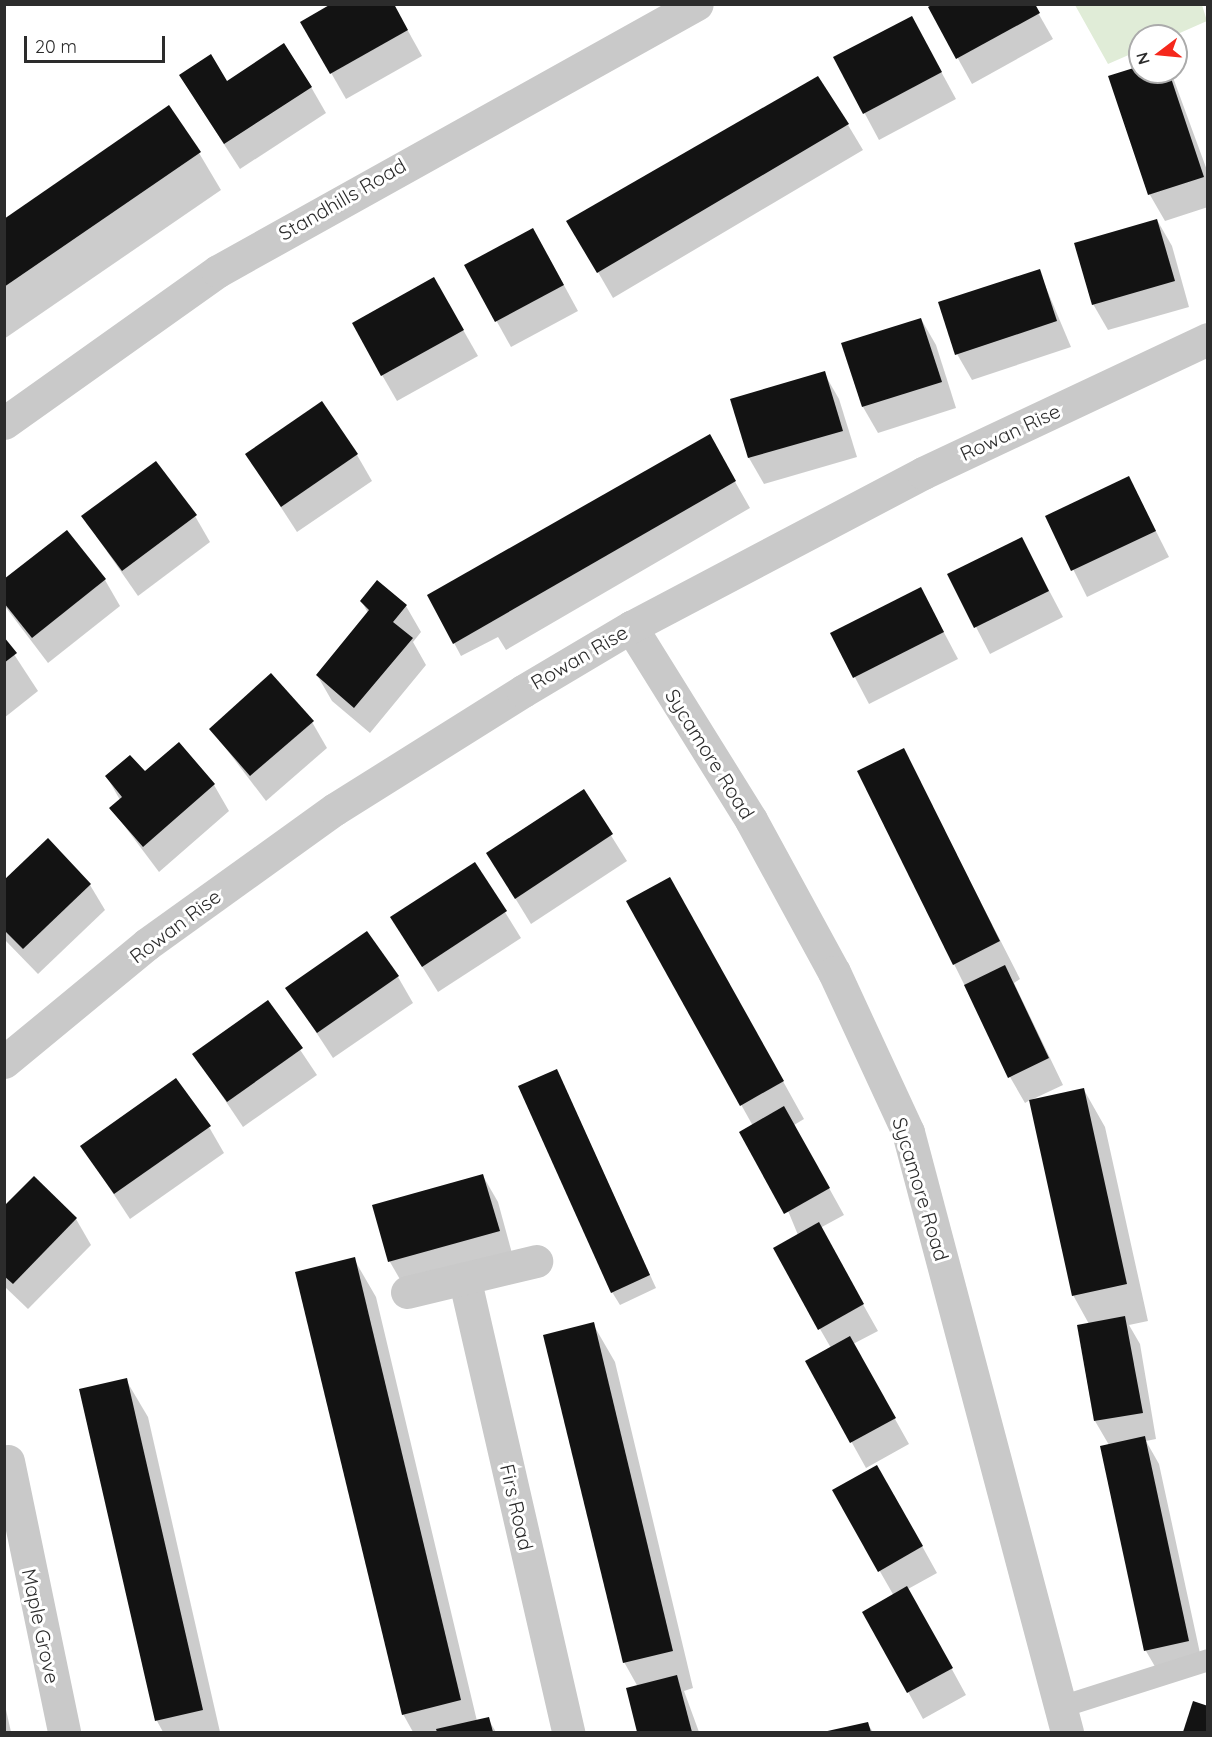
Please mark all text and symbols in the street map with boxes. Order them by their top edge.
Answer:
scale bar [27,24,168,62]
north arrow [1128,24,1188,84]
text: 20 m [35,35,77,58]
text: N [1131,50,1154,67]
street label: Standhills Road [274,153,410,245]
street label: Rowan Rise [956,398,1064,466]
street label: Rowan Rise [526,620,632,694]
street label: Sycamore Road [660,684,760,824]
street label: Rowan Rise [125,884,225,968]
street label: Sycamore Road [888,1114,954,1264]
street label: Firs Road [495,1462,539,1552]
street label: Maple Grove [17,1566,65,1686]

